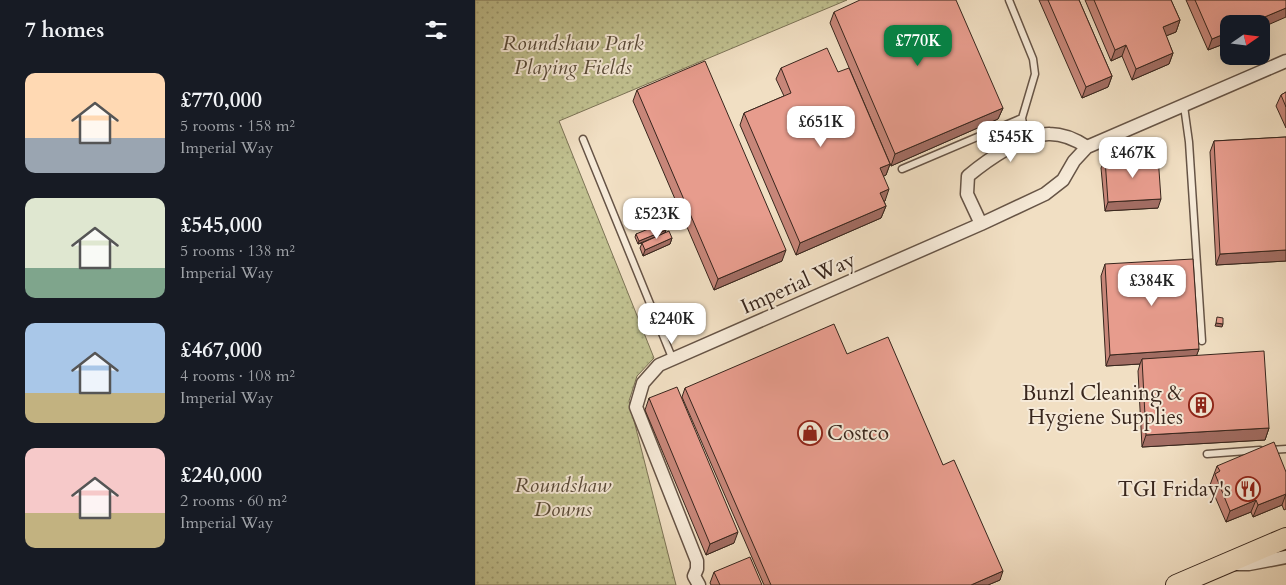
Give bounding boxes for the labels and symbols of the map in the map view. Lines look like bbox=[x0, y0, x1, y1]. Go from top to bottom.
north arrow bbox=[1220, 15, 1270, 65]
pin: £770K bbox=[883, 24, 953, 67]
park label: Roundshaw Park Playing Fields bbox=[502, 29, 644, 82]
pin: £651K bbox=[786, 106, 856, 148]
pin: £545K bbox=[976, 120, 1046, 163]
pin: £467K bbox=[1098, 136, 1168, 179]
pin: £523K bbox=[622, 198, 692, 240]
street label: Imperial Way bbox=[736, 245, 860, 322]
pin: £384K bbox=[1117, 264, 1187, 307]
pin: £240K bbox=[637, 302, 707, 345]
place label: Bunzl Cleaning & Hygiene Supplies bbox=[1022, 379, 1183, 432]
building icon: Bunzl Cleaning & Hygiene Supplies bbox=[1188, 392, 1214, 418]
place label: Costco bbox=[827, 419, 889, 448]
shop icon: Costco bbox=[797, 420, 823, 446]
park label: Roundshaw Downs bbox=[515, 471, 612, 524]
place label: TGI Friday's bbox=[1117, 475, 1231, 504]
restaurant icon: TGI Friday's bbox=[1235, 476, 1261, 502]

